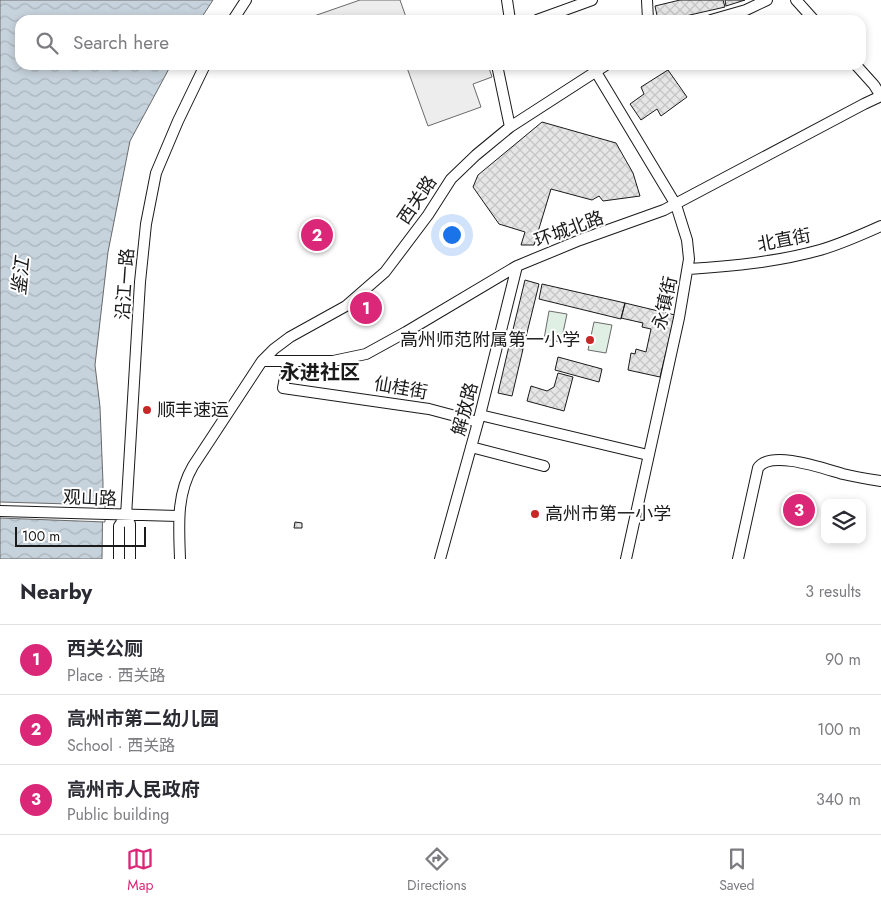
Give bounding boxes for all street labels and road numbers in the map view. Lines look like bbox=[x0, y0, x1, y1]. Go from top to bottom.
street label: 西关路 bbox=[391, 170, 443, 230]
street label: 环城北路 bbox=[531, 204, 607, 254]
street label: 北直街 bbox=[755, 222, 813, 258]
street label: 沿江一路 bbox=[110, 247, 140, 321]
street label: 永镇街 bbox=[646, 274, 684, 332]
street label: 仙桂街 bbox=[372, 371, 430, 405]
street label: 解放路 bbox=[445, 380, 485, 438]
street label: 观山路 bbox=[63, 484, 117, 512]

